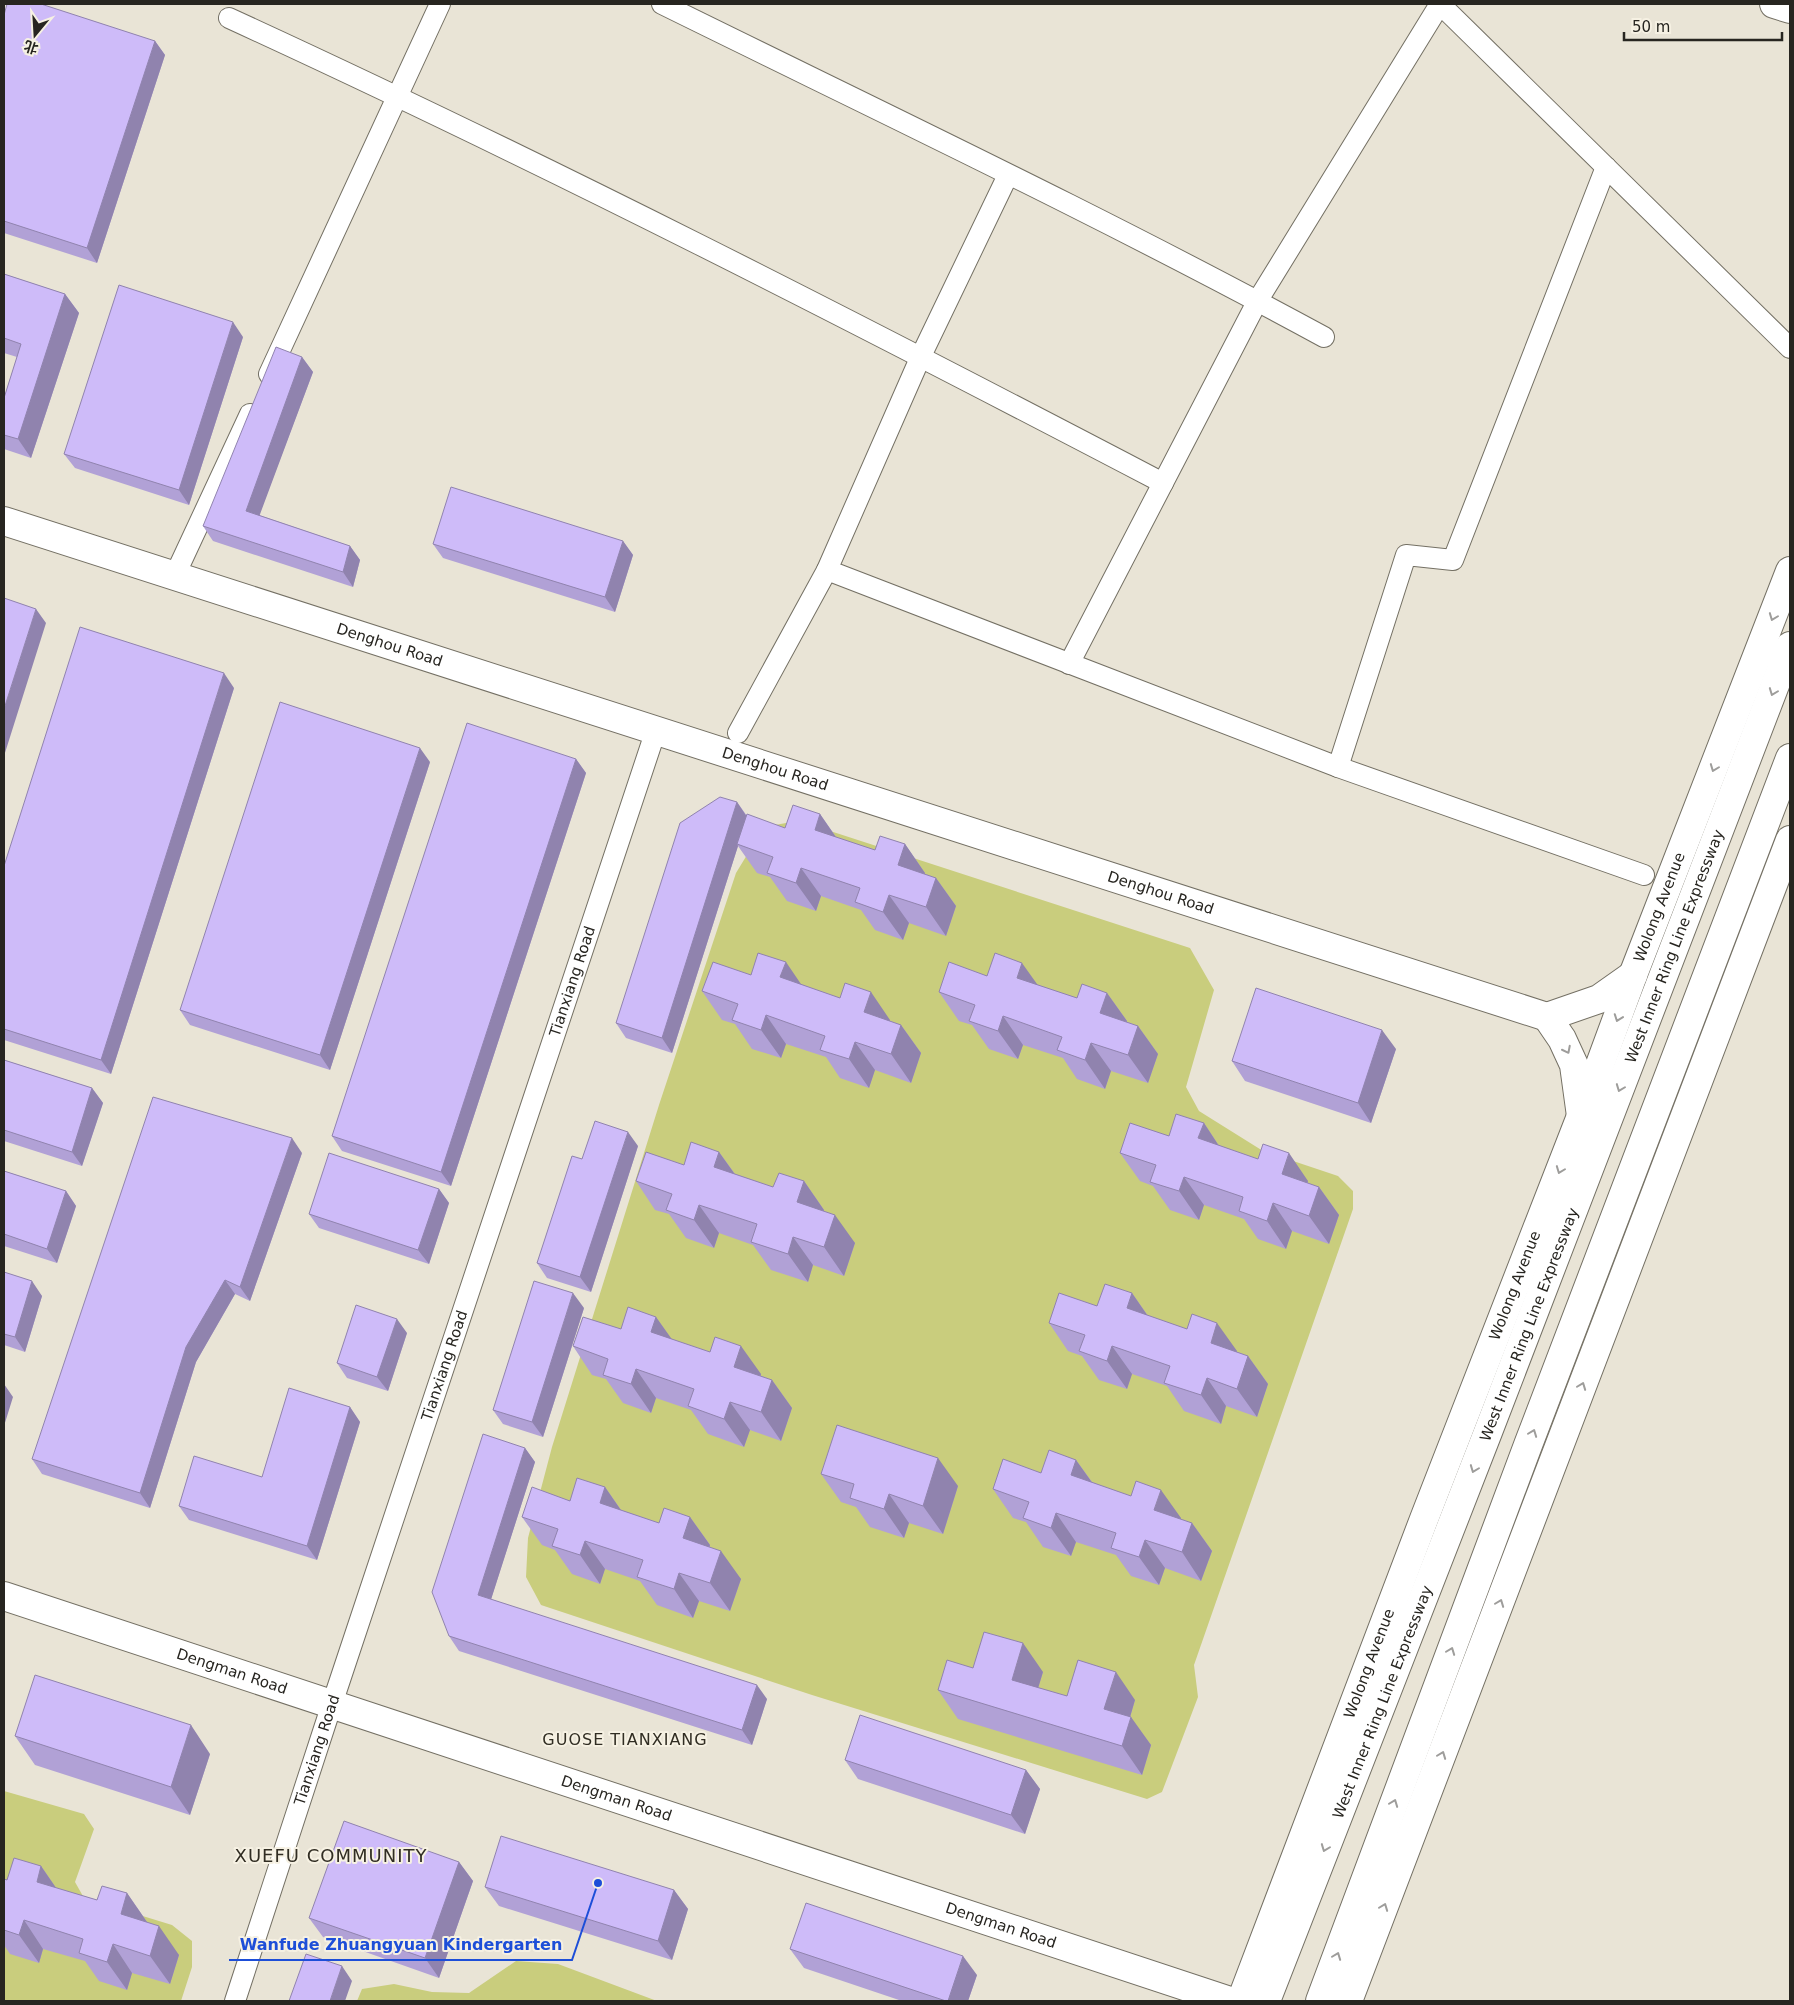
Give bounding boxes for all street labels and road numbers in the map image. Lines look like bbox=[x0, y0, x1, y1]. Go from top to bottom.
street label: Denghou Road bbox=[334, 619, 445, 670]
street label: Denghou Road bbox=[720, 743, 830, 794]
street label: West Inner Ring Line Expressway bbox=[1622, 827, 1728, 1066]
street label: Wolong Avenue bbox=[1630, 850, 1689, 965]
street label: Denghou Road bbox=[1105, 867, 1216, 918]
street label: Tianxiang Road bbox=[545, 924, 599, 1040]
street label: West Inner Ring Line Expressway bbox=[1476, 1205, 1582, 1444]
street label: Wolong Avenue bbox=[1485, 1228, 1544, 1343]
street label: Tianxiang Road bbox=[417, 1308, 471, 1424]
street label: West Inner Ring Line Expressway bbox=[1329, 1583, 1436, 1821]
street label: Wolong Avenue bbox=[1340, 1606, 1398, 1721]
street label: Dengman Road bbox=[174, 1645, 290, 1698]
street label: Tianxiang Road bbox=[290, 1692, 343, 1809]
street label: Dengman Road bbox=[559, 1772, 674, 1825]
street label: Dengman Road bbox=[943, 1899, 1059, 1952]

